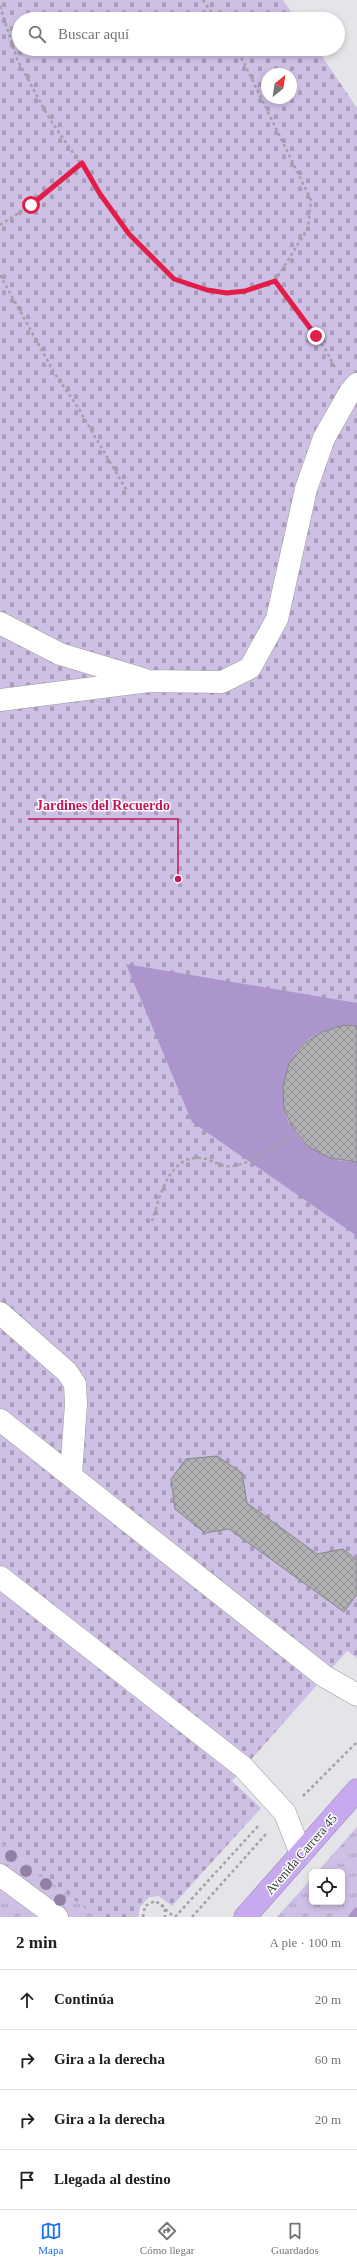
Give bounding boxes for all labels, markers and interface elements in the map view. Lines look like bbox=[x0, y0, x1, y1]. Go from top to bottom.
search box bbox=[12, 12, 345, 56]
icon: search bbox=[26, 23, 48, 45]
text: Buscar aquí bbox=[58, 26, 129, 42]
north arrow bbox=[261, 68, 297, 104]
route start bbox=[22, 196, 40, 214]
route end bbox=[307, 327, 325, 345]
callout: Jardines del Recuerdo bbox=[28, 793, 178, 819]
text: Jardines del Recuerdo bbox=[36, 798, 170, 813]
street label: Avenida Carrera 45 bbox=[262, 1811, 340, 1897]
map controls bbox=[309, 1869, 345, 1905]
button: locate bbox=[309, 1869, 345, 1905]
text: 2 min bbox=[16, 1933, 57, 1952]
text: A pie · 100 m bbox=[270, 1935, 341, 1950]
icon: ahead bbox=[16, 1989, 38, 2011]
text: Continúa bbox=[54, 1991, 114, 2007]
text: 20 m bbox=[315, 1992, 341, 2007]
icon: right bbox=[16, 2049, 38, 2071]
text: Gira a la derecha bbox=[54, 2051, 165, 2067]
text: 60 m bbox=[315, 2052, 341, 2067]
icon: right bbox=[16, 2109, 38, 2131]
text: Gira a la derecha bbox=[54, 2111, 165, 2127]
text: 20 m bbox=[315, 2112, 341, 2127]
icon: arrive bbox=[16, 2169, 38, 2191]
text: Llegada al destino bbox=[54, 2171, 171, 2187]
tab: Mapa bbox=[38, 2220, 63, 2256]
tab: Cómo llegar bbox=[140, 2220, 195, 2256]
tab: Guardados bbox=[271, 2220, 319, 2256]

